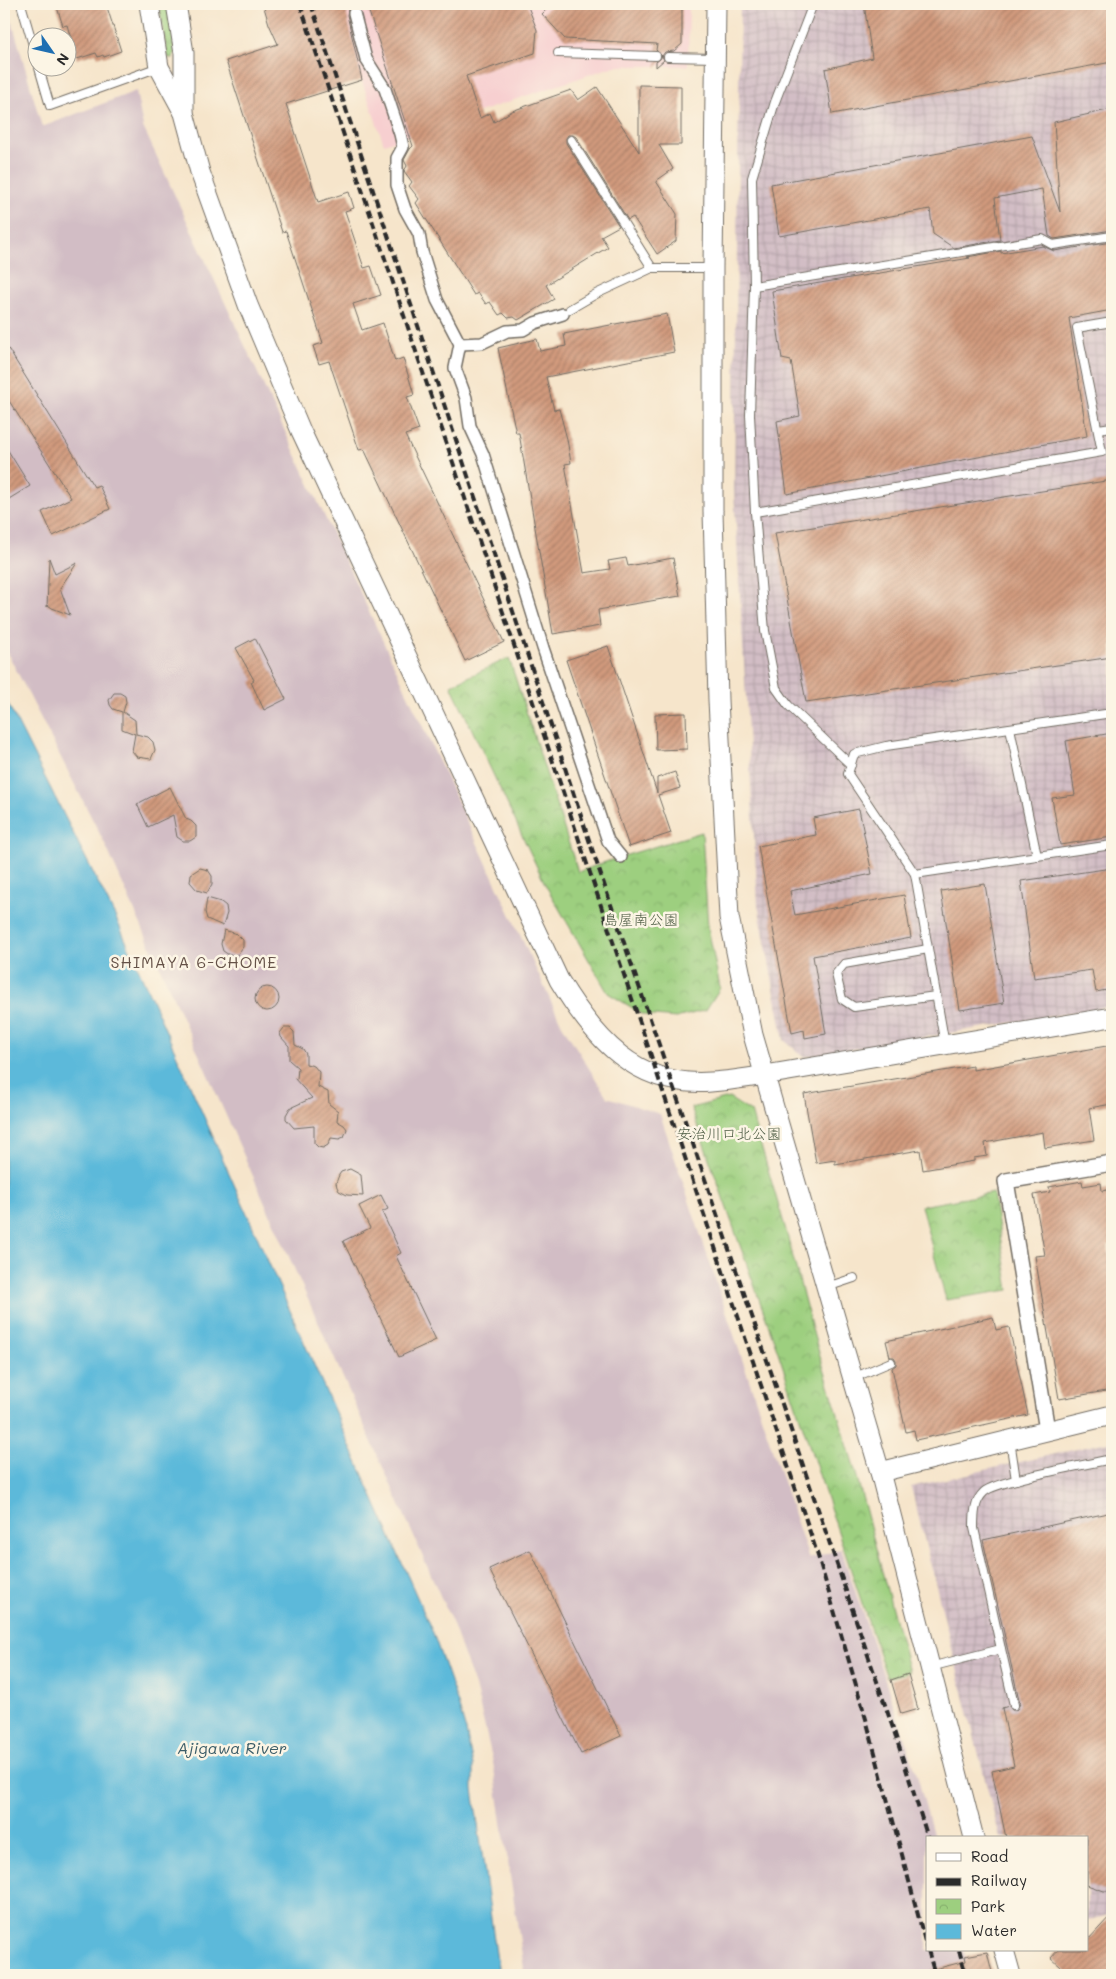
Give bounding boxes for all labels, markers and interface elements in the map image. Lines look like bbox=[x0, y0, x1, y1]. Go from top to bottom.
north arrow bbox=[28, 28, 78, 78]
text: N bbox=[52, 50, 74, 69]
park label: 島屋南公園 bbox=[603, 909, 679, 929]
district label: SHIMAYA 6-CHOME bbox=[111, 951, 277, 972]
park label: 安治川口北公園 bbox=[676, 1123, 782, 1143]
water label: Ajigawa River bbox=[177, 1737, 287, 1758]
legend bbox=[926, 1836, 1088, 1952]
text: Road bbox=[971, 1846, 1008, 1866]
text: Railway bbox=[971, 1870, 1027, 1890]
text: Park bbox=[971, 1896, 1005, 1916]
text: Water bbox=[971, 1920, 1017, 1940]

